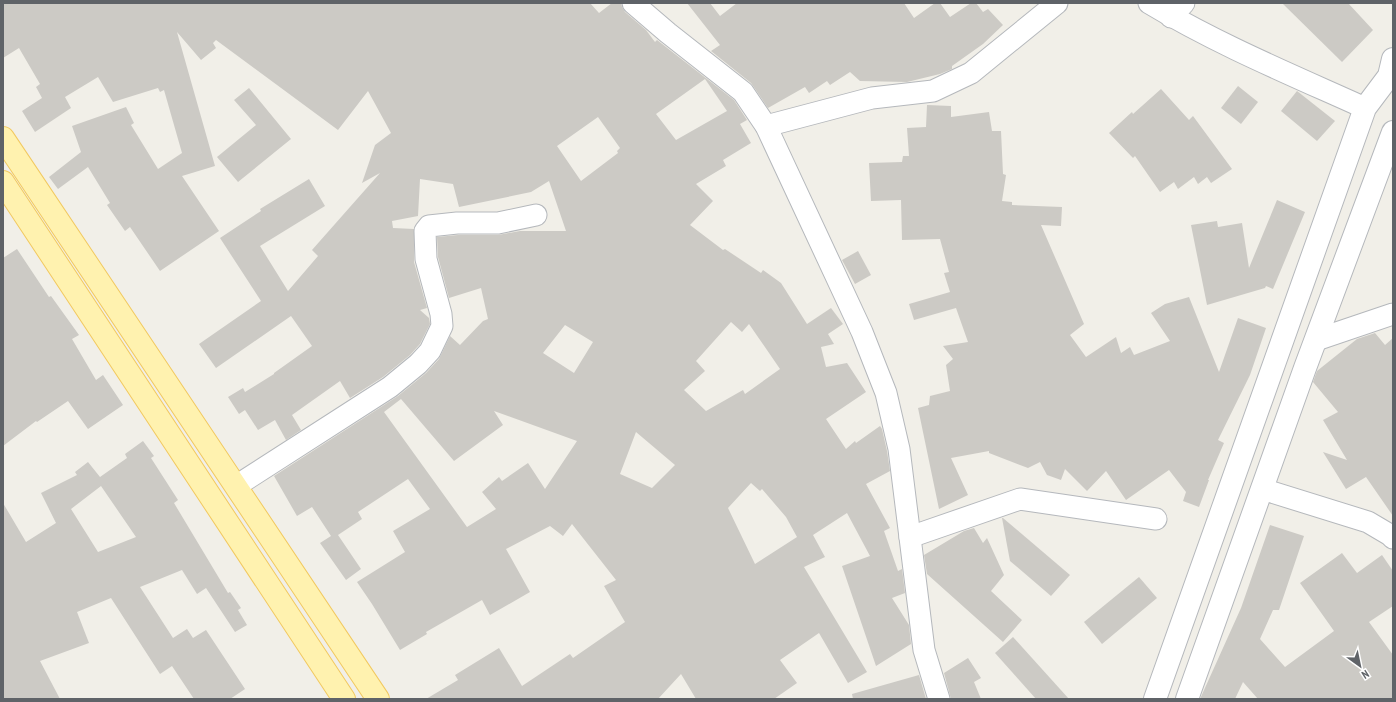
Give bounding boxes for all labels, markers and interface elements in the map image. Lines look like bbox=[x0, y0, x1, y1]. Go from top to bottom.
north arrow bbox=[1340, 646, 1380, 686]
text: N bbox=[1359, 667, 1372, 682]

